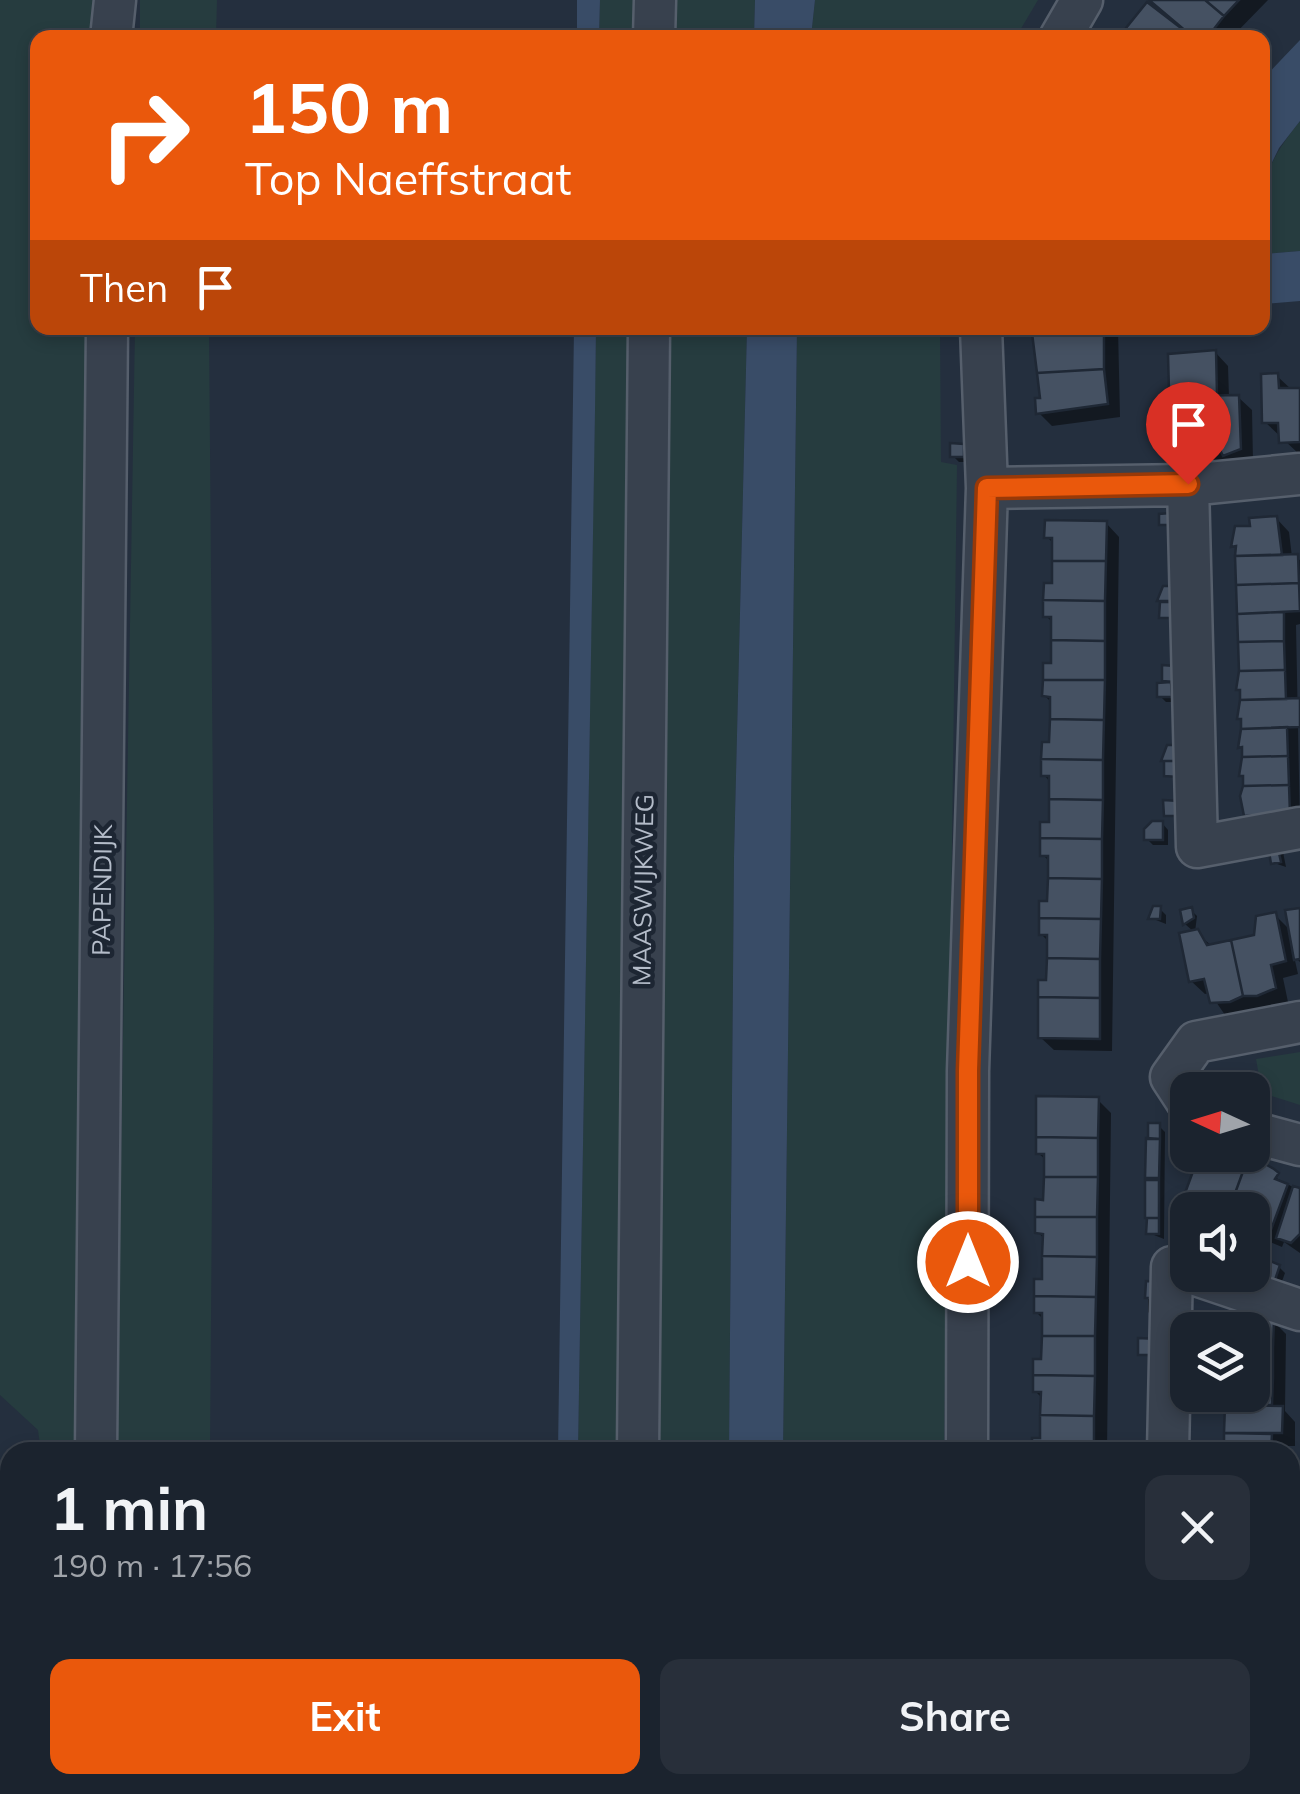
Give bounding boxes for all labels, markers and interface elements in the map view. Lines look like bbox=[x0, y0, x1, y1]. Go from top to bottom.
text: 150 m bbox=[245, 63, 453, 151]
icon: right bbox=[80, 70, 210, 200]
text: Top Naeffstraat bbox=[245, 150, 571, 206]
icon: arrive bbox=[188, 260, 243, 315]
text: Then bbox=[80, 264, 168, 312]
pin bbox=[1146, 382, 1231, 485]
icon: arrive bbox=[1161, 397, 1216, 452]
street label: MAASWIJKWEG bbox=[625, 794, 660, 986]
street label: PAPENDIJK bbox=[85, 823, 118, 956]
north arrow bbox=[1170, 1072, 1270, 1172]
map controls bbox=[1170, 1072, 1270, 1412]
button: sound bbox=[1170, 1192, 1270, 1292]
position arrow bbox=[916, 1210, 1020, 1314]
button: layers bbox=[1170, 1312, 1270, 1412]
text: 1 min bbox=[50, 1470, 208, 1545]
button: close bbox=[1145, 1475, 1250, 1580]
text: 190 m · 17:56 bbox=[50, 1545, 252, 1585]
button: Exit bbox=[50, 1659, 640, 1774]
button: Share bbox=[660, 1659, 1250, 1774]

